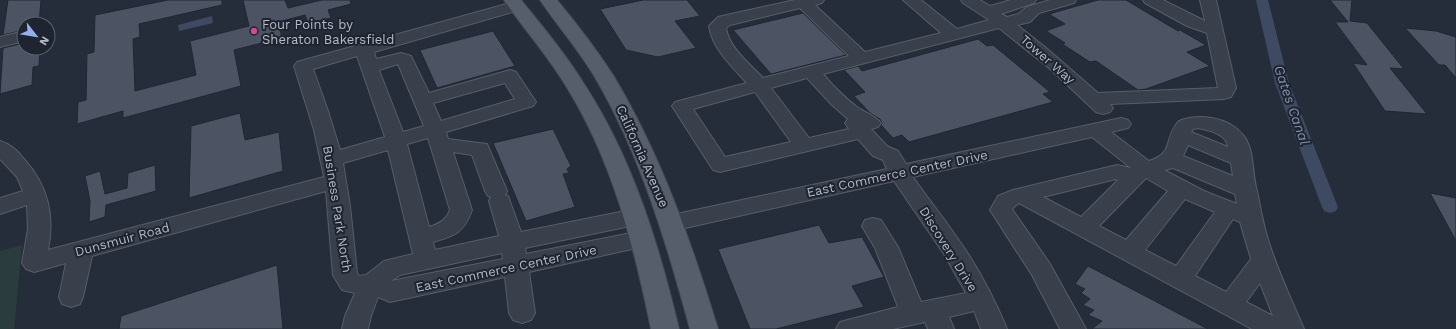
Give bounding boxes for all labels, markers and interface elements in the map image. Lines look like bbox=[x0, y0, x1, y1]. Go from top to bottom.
north arrow bbox=[16, 16, 56, 56]
place label: Four Points by Sheraton Bakersfield bbox=[262, 17, 394, 47]
marker: Four Points by Sheraton Bakersfield bbox=[249, 26, 259, 36]
street label: Tower Way bbox=[1017, 32, 1078, 87]
text: N bbox=[36, 34, 52, 48]
water label: Gates Canal bbox=[1271, 63, 1313, 147]
street label: California Avenue bbox=[613, 103, 672, 210]
street label: Business Park North bbox=[320, 145, 355, 274]
street label: East Commerce Center Drive bbox=[805, 147, 989, 200]
street label: Discovery Drive bbox=[916, 204, 981, 295]
street label: Dunsmuir Road bbox=[73, 220, 171, 259]
street label: East Commerce Center Drive bbox=[414, 242, 598, 295]

